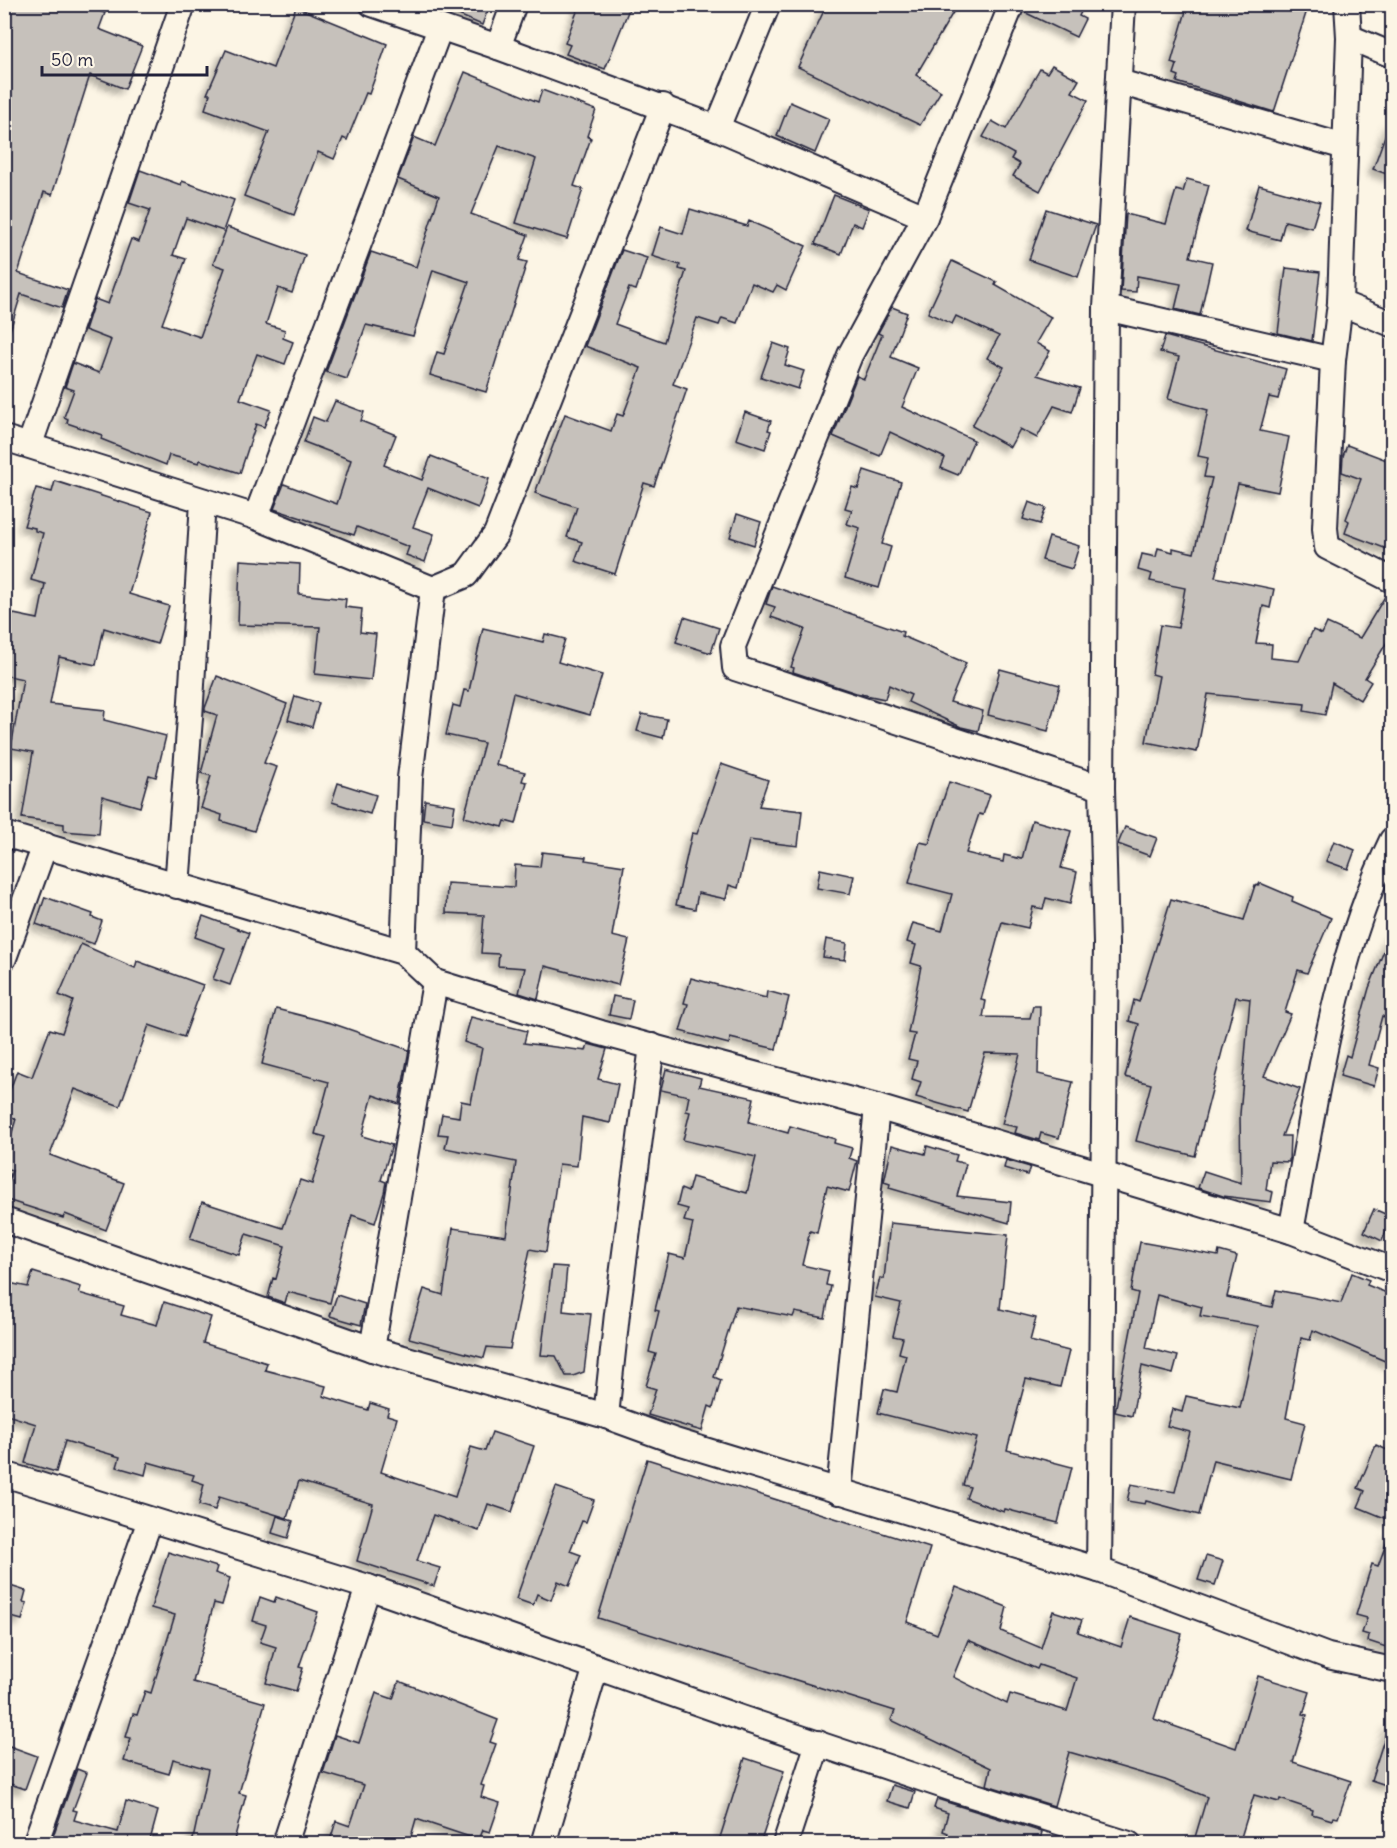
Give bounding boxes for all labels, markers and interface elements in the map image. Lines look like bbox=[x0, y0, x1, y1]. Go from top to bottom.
scale bar bbox=[42, 39, 207, 77]
text: 50 m bbox=[51, 48, 93, 71]

